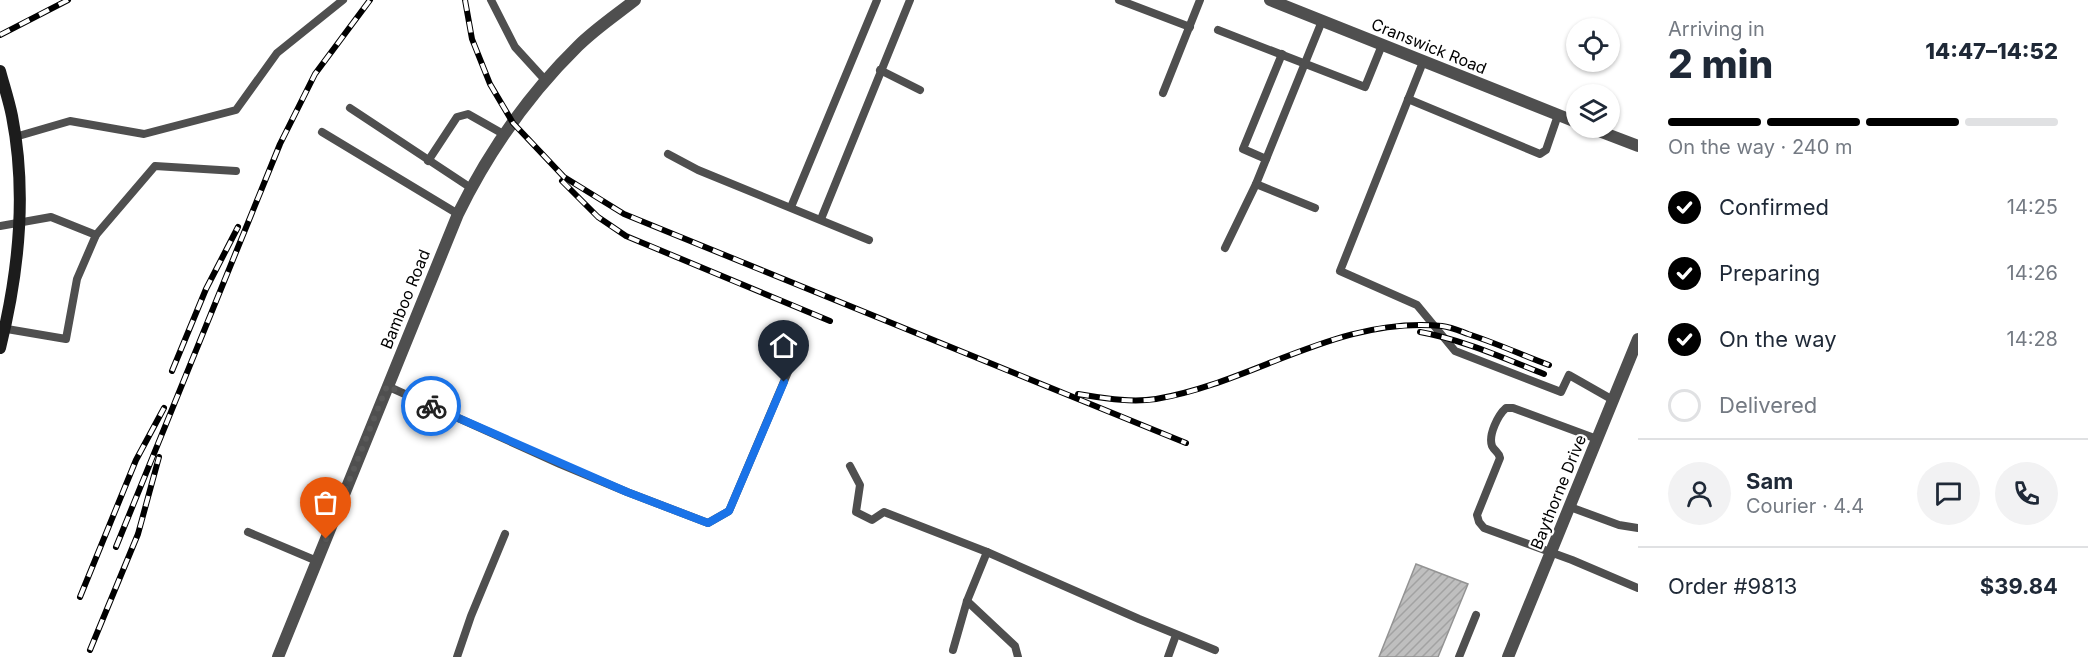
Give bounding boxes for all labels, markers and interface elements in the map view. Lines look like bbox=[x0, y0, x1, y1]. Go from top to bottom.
street label: Cranswick Road bbox=[1368, 14, 1490, 78]
text: Arriving in bbox=[1668, 17, 1765, 41]
map controls bbox=[1566, 18, 1620, 138]
button: locate bbox=[1566, 18, 1620, 72]
text: 14:47–14:52 bbox=[1925, 38, 2058, 64]
text: 2 min bbox=[1668, 40, 1773, 87]
button: layers bbox=[1566, 84, 1620, 138]
text: On the way · 240 m bbox=[1668, 135, 1853, 159]
icon: check bbox=[1668, 191, 1701, 224]
text: Confirmed bbox=[1719, 194, 1829, 220]
text: 14:25 bbox=[2007, 195, 2058, 219]
street label: Bamboo Road bbox=[376, 246, 434, 352]
icon: check bbox=[1668, 257, 1701, 290]
text: Preparing bbox=[1719, 260, 1820, 286]
text: 14:26 bbox=[2007, 261, 2058, 285]
pin bbox=[758, 320, 809, 382]
icon: check bbox=[1668, 323, 1701, 356]
text: On the way bbox=[1719, 326, 1837, 352]
text: 14:28 bbox=[2007, 327, 2058, 351]
icon: home bbox=[767, 329, 800, 362]
courier bbox=[401, 376, 461, 436]
icon: bike bbox=[415, 390, 448, 423]
text: Delivered bbox=[1719, 392, 1817, 418]
street label: Baythorne Drive bbox=[1526, 432, 1590, 552]
button: person bbox=[1668, 462, 1731, 525]
button: chat bbox=[1917, 462, 1980, 525]
button: phone bbox=[1995, 462, 2058, 525]
text: Sam bbox=[1746, 468, 1793, 494]
pin bbox=[300, 477, 351, 539]
icon: bag bbox=[309, 486, 342, 519]
text: Courier · 4.4 bbox=[1746, 494, 1864, 518]
text: Order #9813 bbox=[1668, 573, 1797, 599]
text: $39.84 bbox=[1980, 573, 2058, 599]

